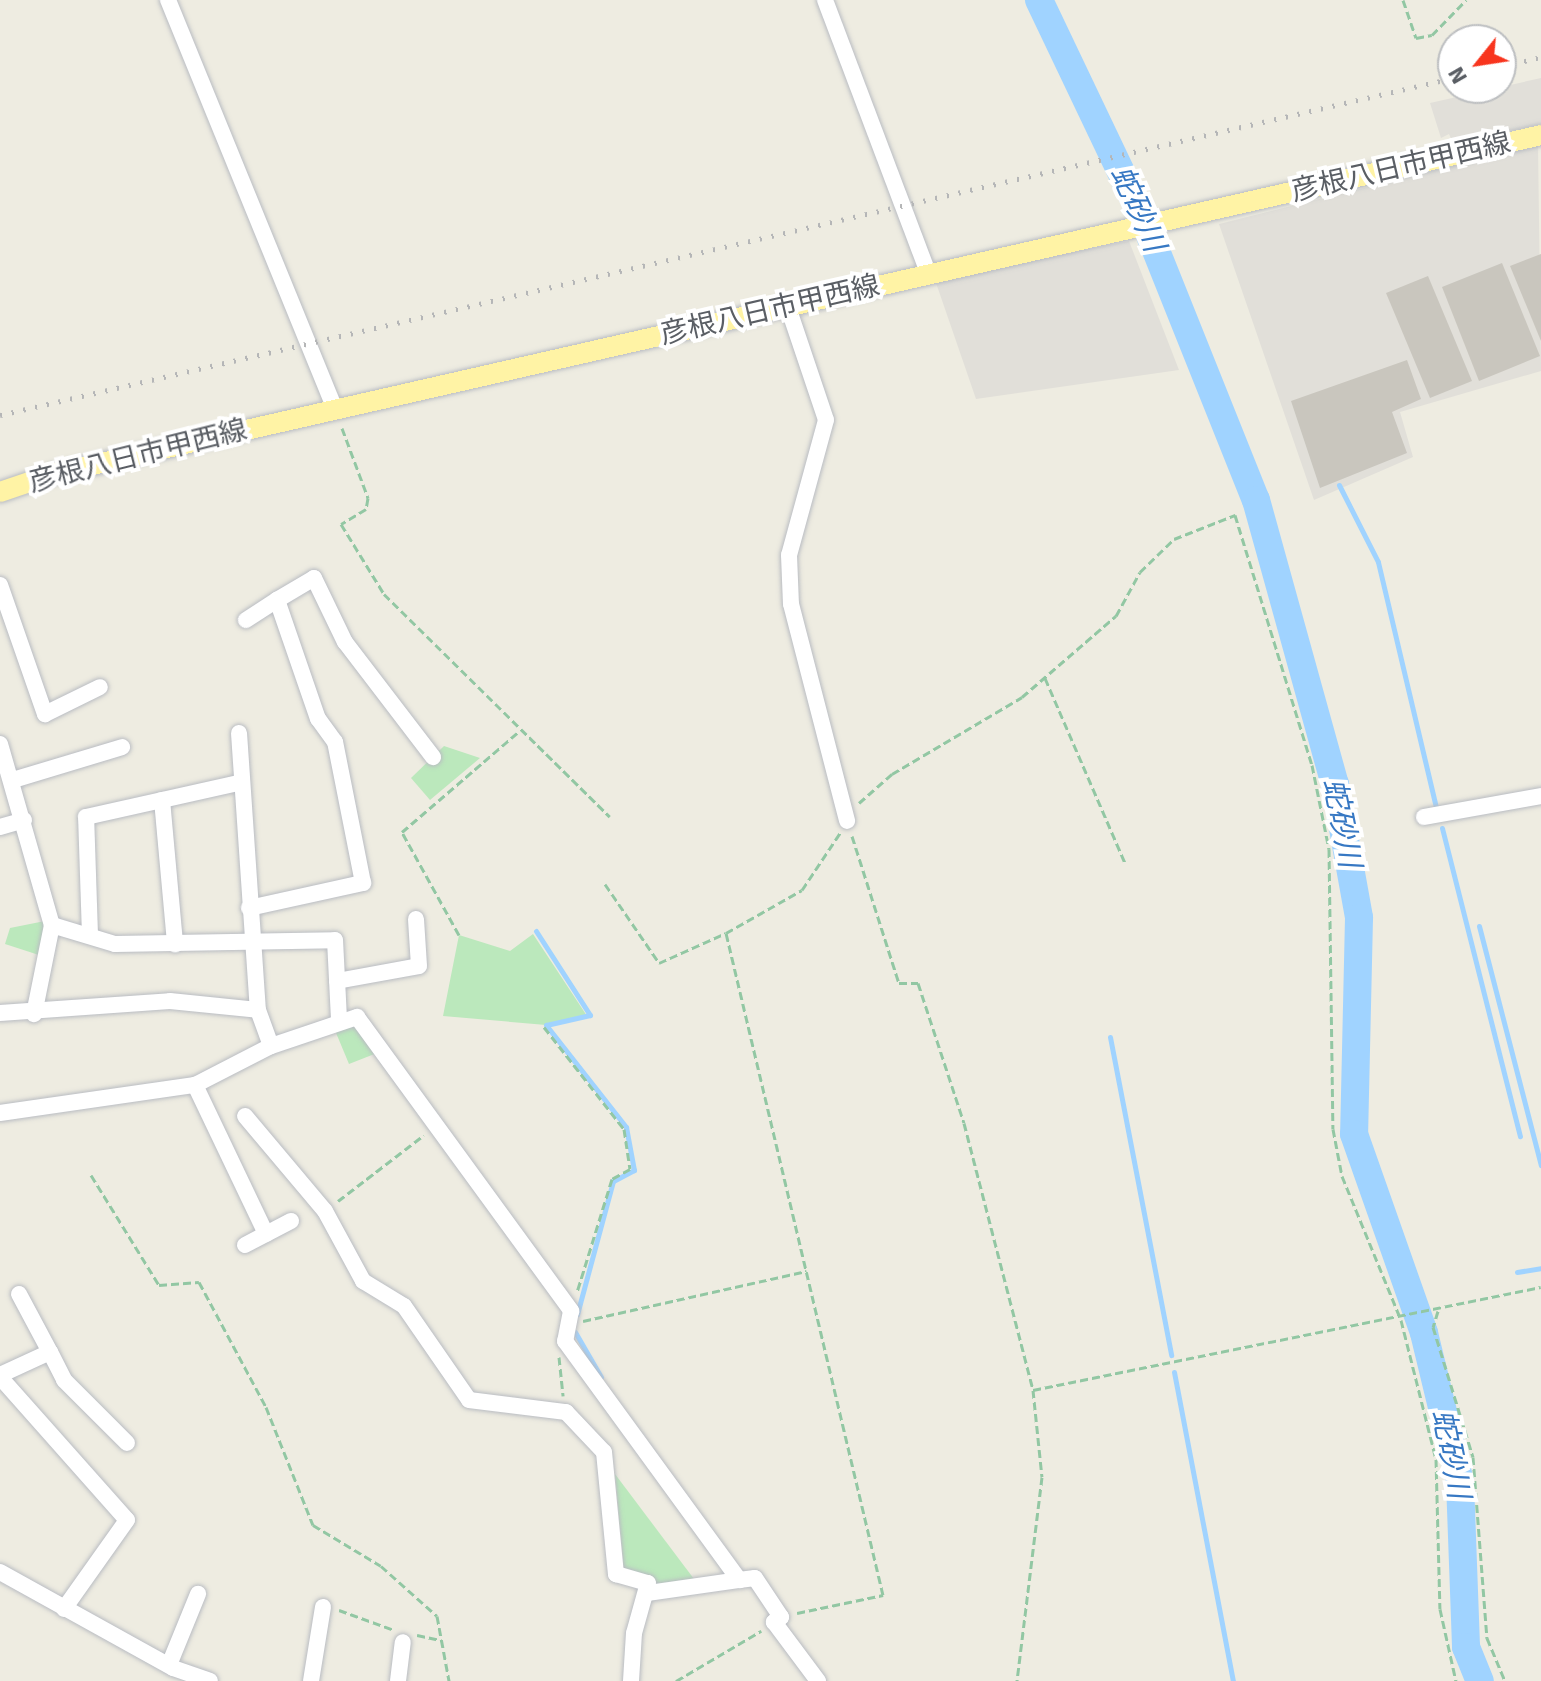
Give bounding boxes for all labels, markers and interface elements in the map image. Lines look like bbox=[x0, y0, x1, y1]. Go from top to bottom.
north arrow bbox=[1437, 24, 1517, 104]
text: N bbox=[1442, 62, 1473, 89]
street label: 彦根八日市甲西線 bbox=[1288, 125, 1514, 209]
water label: 蛇砂川 bbox=[1102, 161, 1172, 257]
street label: 彦根八日市甲西線 bbox=[657, 268, 883, 352]
street label: 彦根八日市甲西線 bbox=[25, 413, 251, 499]
water label: 蛇砂川 bbox=[1315, 775, 1367, 871]
water label: 蛇砂川 bbox=[1424, 1406, 1476, 1502]

